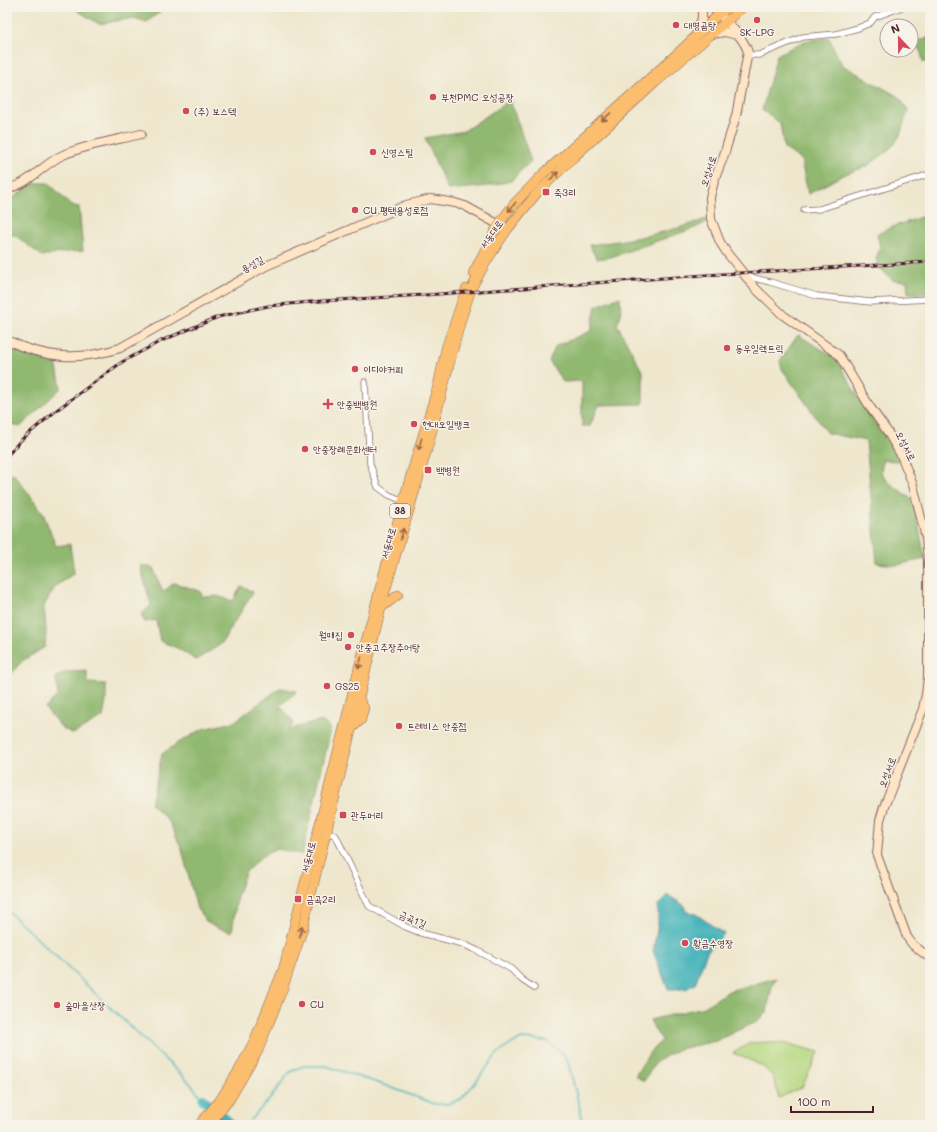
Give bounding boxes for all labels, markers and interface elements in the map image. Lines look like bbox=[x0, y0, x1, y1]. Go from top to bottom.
marker: SK-LPG bbox=[752, 15, 762, 25]
place label: 대명곰탕 bbox=[684, 18, 716, 32]
north arrow bbox=[879, 18, 919, 58]
marker: 대명곰탕 bbox=[671, 20, 681, 30]
text: N bbox=[888, 20, 902, 37]
place label: SK-LPG bbox=[740, 25, 775, 39]
place label: 부천PMC 오성공장 bbox=[441, 90, 514, 104]
marker: 부천PMC 오성공장 bbox=[428, 92, 438, 102]
place label: (주) 보스텍 bbox=[194, 104, 236, 118]
marker: (주) 보스텍 bbox=[181, 106, 191, 116]
one-way arrow bbox=[601, 112, 611, 121]
place label: 신영스틸 bbox=[381, 145, 413, 159]
marker: 신영스틸 bbox=[368, 147, 378, 157]
street label: 오성서로 bbox=[696, 154, 720, 188]
one-way arrow bbox=[549, 171, 559, 181]
place label: 죽3리 bbox=[554, 185, 576, 199]
marker: 죽3리 bbox=[541, 187, 551, 197]
one-way arrow bbox=[508, 201, 517, 212]
place label: CU 평택용성로점 bbox=[363, 203, 428, 217]
marker: CU 평택용성로점 bbox=[350, 205, 360, 215]
street label: 서동대로 bbox=[476, 217, 506, 251]
street label: 용성길 bbox=[238, 252, 266, 276]
place label: 동우일렉트릭 bbox=[735, 341, 783, 355]
marker: 동우일렉트릭 bbox=[722, 343, 732, 353]
place label: 이디야커피 bbox=[363, 362, 403, 376]
marker: 이디야커피 bbox=[350, 364, 360, 374]
place label: 안중백병원 bbox=[337, 397, 377, 411]
marker: 안중백병원 bbox=[322, 398, 334, 410]
place label: 현대오일뱅크 bbox=[422, 417, 470, 431]
marker: 현대오일뱅크 bbox=[409, 419, 419, 429]
street label: 오성서로 bbox=[893, 428, 919, 464]
one-way arrow bbox=[416, 437, 423, 450]
place label: 안중장례문화센터 bbox=[313, 442, 377, 456]
marker: 안중장례문화센터 bbox=[300, 444, 310, 454]
place label: 백병원 bbox=[436, 463, 460, 477]
marker: 백병원 bbox=[423, 465, 433, 475]
road number: 38 bbox=[390, 504, 410, 518]
street label: 서동대로 bbox=[377, 526, 399, 560]
one-way arrow bbox=[399, 528, 407, 541]
place label: 월매집 bbox=[319, 628, 343, 642]
marker: 월매집 bbox=[346, 630, 356, 640]
place label: 안중고추장추어탕 bbox=[356, 640, 420, 654]
marker: 안중고추장추어탕 bbox=[343, 642, 353, 652]
one-way arrow bbox=[356, 657, 363, 670]
place label: GS25 bbox=[335, 679, 360, 693]
marker: GS25 bbox=[322, 681, 332, 691]
place label: 트레비스 안중점 bbox=[407, 719, 467, 733]
marker: 트레비스 안중점 bbox=[394, 721, 404, 731]
street label: 오성서로 bbox=[875, 754, 899, 790]
place label: 관두머리 bbox=[351, 808, 383, 822]
marker: 관두머리 bbox=[338, 810, 348, 820]
street label: 서동대로 bbox=[297, 840, 319, 874]
place label: 금곡2리 bbox=[306, 892, 336, 906]
marker: 금곡2리 bbox=[293, 894, 303, 904]
street label: 금곡1길 bbox=[397, 907, 429, 931]
one-way arrow bbox=[298, 926, 306, 939]
place label: 황금수영장 bbox=[693, 936, 733, 950]
marker: 황금수영장 bbox=[680, 938, 690, 948]
place label: CU bbox=[310, 997, 324, 1011]
place label: 숲마을산장 bbox=[65, 998, 105, 1012]
marker: CU bbox=[297, 999, 307, 1009]
marker: 숲마을산장 bbox=[52, 1000, 62, 1010]
scale bar bbox=[791, 1088, 873, 1114]
text: 100 m bbox=[797, 1093, 831, 1109]

